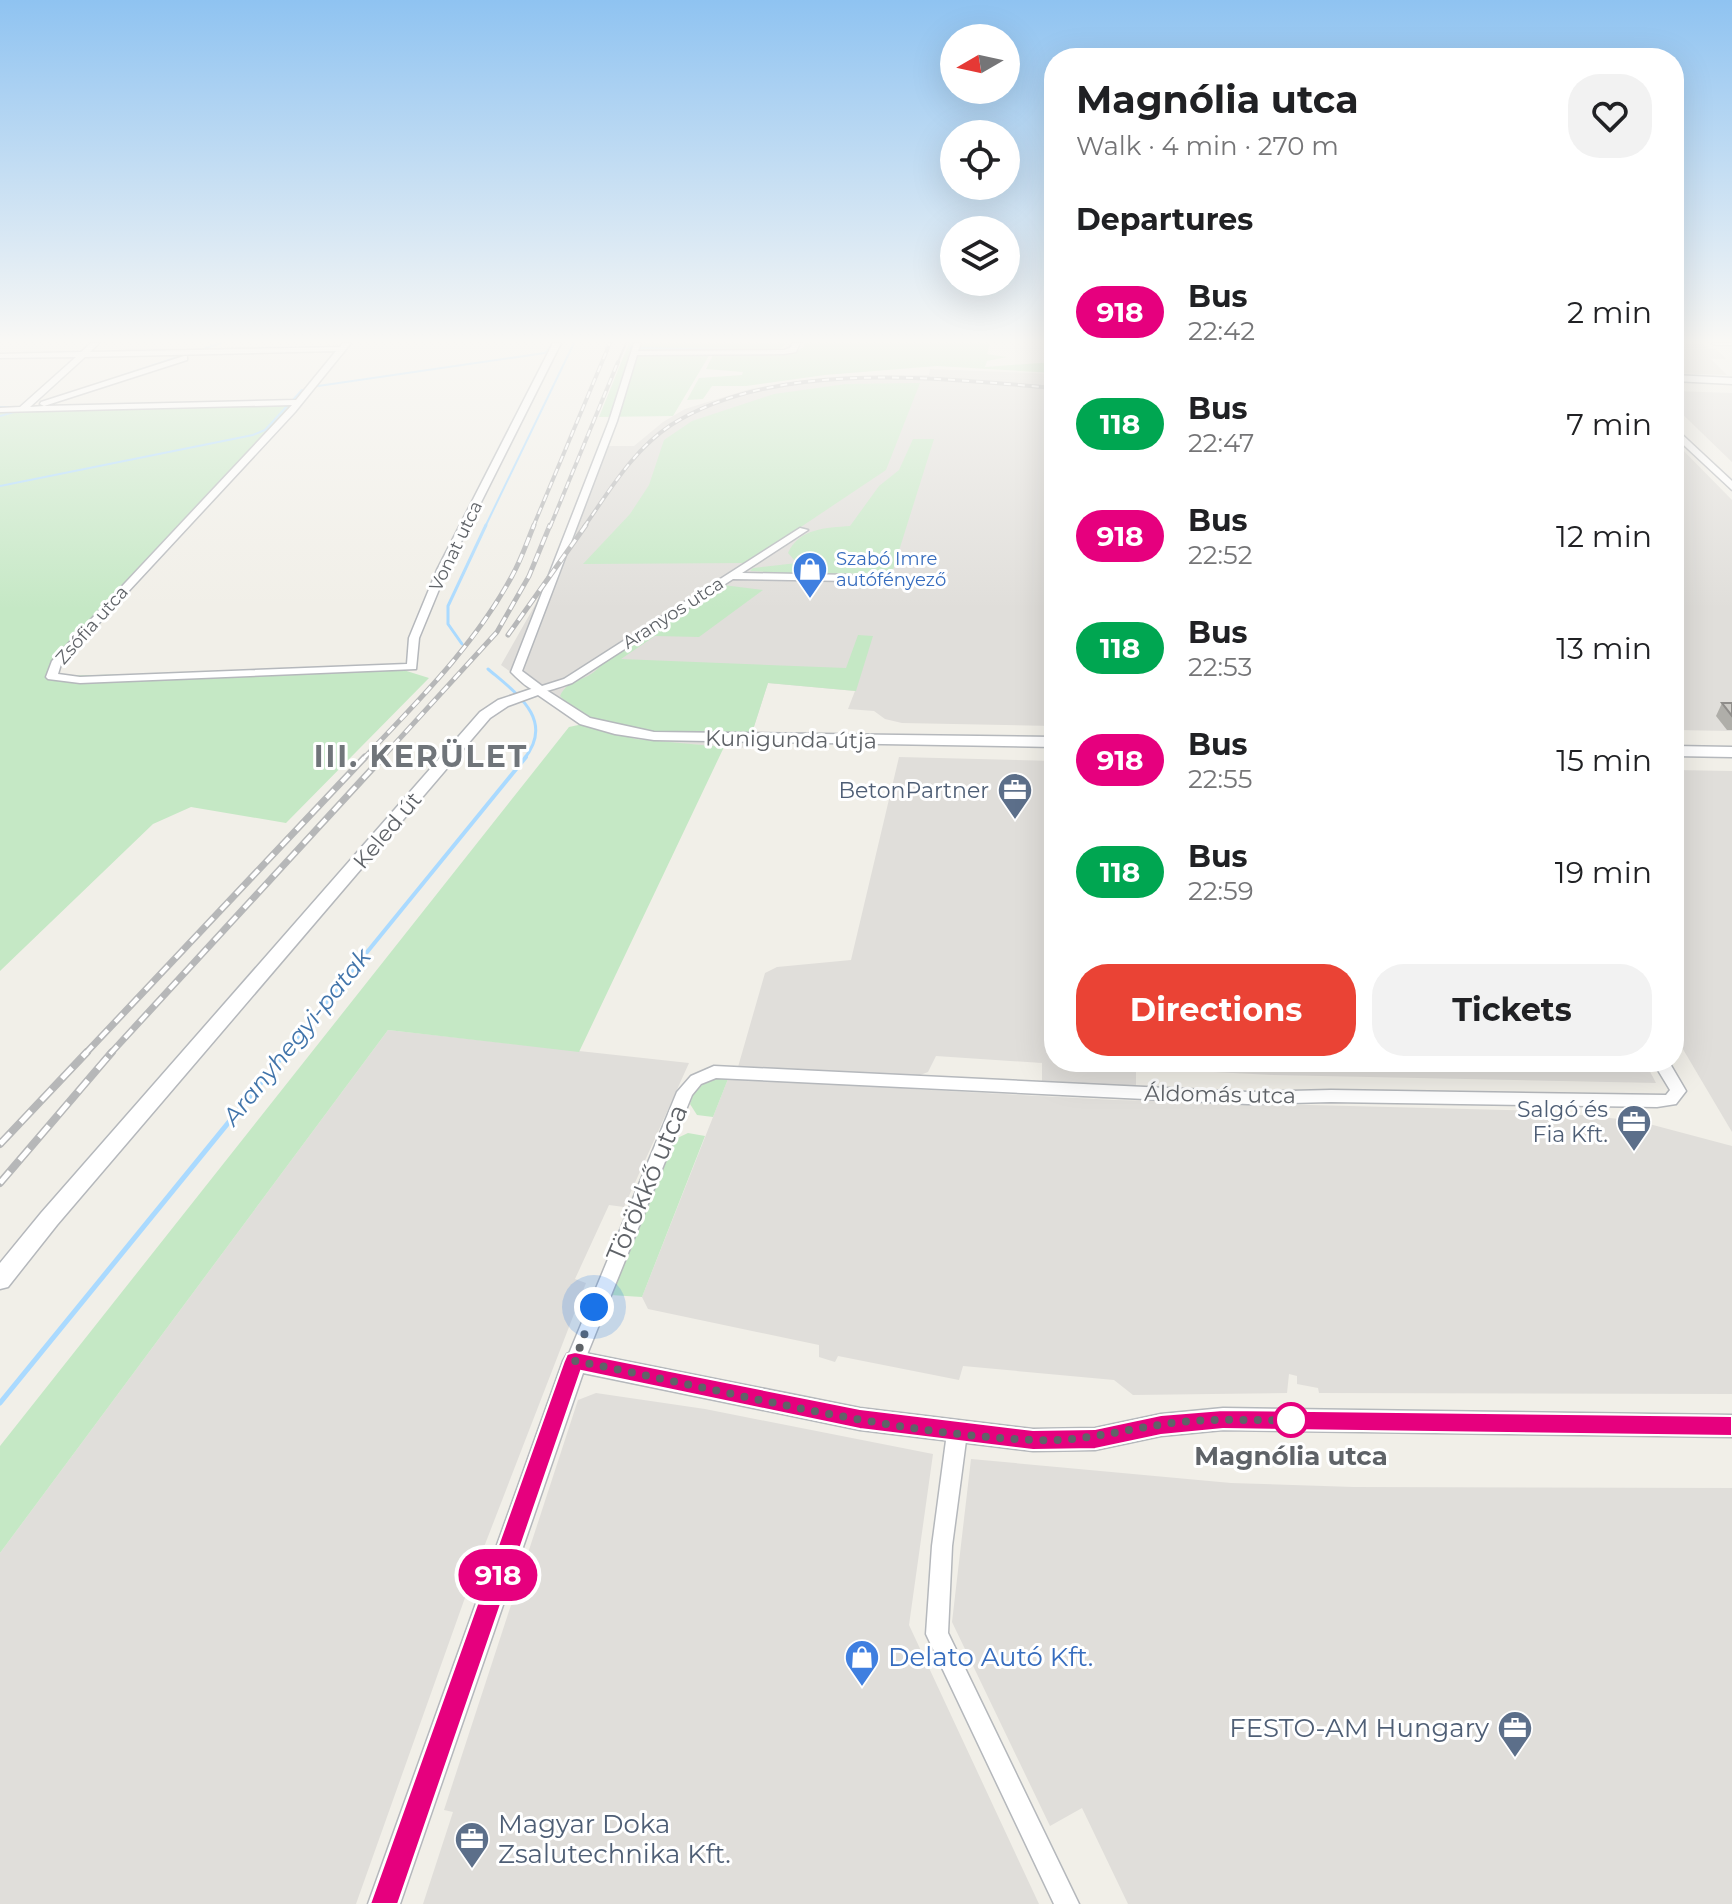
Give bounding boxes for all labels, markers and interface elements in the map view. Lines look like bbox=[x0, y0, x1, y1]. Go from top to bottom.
north arrow bbox=[940, 24, 1020, 104]
map controls bbox=[940, 24, 1020, 296]
button: heart bbox=[1568, 74, 1652, 158]
text: Magnólia utca bbox=[1076, 76, 1359, 123]
button: locate bbox=[940, 120, 1020, 200]
text: Walk · 4 min · 270 m bbox=[1076, 130, 1339, 162]
text: Departures bbox=[1076, 201, 1253, 238]
button: layers bbox=[940, 216, 1020, 296]
text: Bus bbox=[1188, 278, 1248, 315]
text: 2 min bbox=[1567, 294, 1652, 331]
text: 918 bbox=[1096, 295, 1144, 329]
text: 22:42 bbox=[1188, 315, 1255, 347]
text: Bus bbox=[1188, 390, 1248, 427]
text: 7 min bbox=[1566, 406, 1652, 443]
text: 118 bbox=[1100, 407, 1140, 441]
text: 22:47 bbox=[1188, 427, 1254, 459]
street label: Vonat utca bbox=[425, 497, 487, 595]
text: Bus bbox=[1188, 502, 1248, 539]
text: 12 min bbox=[1556, 518, 1652, 555]
text: 918 bbox=[1096, 519, 1144, 553]
text: 22:52 bbox=[1188, 539, 1252, 571]
place label: Szabó Imre autófényező bbox=[836, 548, 946, 591]
shop icon: Szabó Imre autófényező bbox=[791, 550, 829, 600]
street label: Aranyos utca bbox=[618, 572, 728, 654]
street label: Zsófia utca bbox=[51, 581, 133, 669]
text: Bus bbox=[1188, 614, 1248, 651]
text: 13 min bbox=[1556, 630, 1652, 667]
text: 118 bbox=[1100, 631, 1140, 665]
text: 22:53 bbox=[1188, 651, 1252, 683]
street label: Kunigunda útja bbox=[705, 725, 877, 754]
text: Bus bbox=[1188, 726, 1248, 763]
district label: III. KERÜLET bbox=[314, 738, 528, 775]
text: 15 min bbox=[1556, 742, 1652, 779]
text: 918 bbox=[1096, 743, 1144, 777]
text: 22:55 bbox=[1188, 763, 1252, 795]
office icon: BetonPartner bbox=[996, 771, 1034, 821]
place label: BetonPartner bbox=[838, 777, 989, 804]
street label: Keled út bbox=[347, 786, 427, 874]
text: Bus bbox=[1188, 838, 1248, 875]
text: 19 min bbox=[1555, 854, 1652, 891]
text: 118 bbox=[1100, 855, 1140, 889]
text: 22:59 bbox=[1188, 875, 1254, 907]
water label: Aranyhegyi-patak bbox=[215, 941, 378, 1132]
button: Directions bbox=[1076, 964, 1356, 1056]
button: Tickets bbox=[1372, 964, 1652, 1056]
street label: Áldomás utca bbox=[1144, 1080, 1296, 1109]
place label: Salgó és Fia Kft. bbox=[1517, 1096, 1608, 1148]
street label: Törökkő utca bbox=[600, 1100, 694, 1266]
office icon: Salgó és Fia Kft. bbox=[1615, 1103, 1653, 1153]
your location bbox=[574, 1287, 614, 1327]
marker: Magnólia utca bbox=[1274, 1403, 1308, 1437]
place label: Magnólia utca bbox=[1194, 1440, 1388, 1472]
line badge: 918 bbox=[452, 1549, 544, 1601]
text: 918 bbox=[474, 1558, 522, 1592]
shop icon: Delato Autó Kft. bbox=[843, 1638, 881, 1688]
place label: Delato Autó Kft. bbox=[888, 1641, 1093, 1673]
office icon: FESTO-AM Hungary bbox=[1496, 1709, 1534, 1759]
place label: FESTO-AM Hungary bbox=[1229, 1712, 1490, 1744]
place label: Magyar Doka Zsalutechnika Kft. bbox=[498, 1808, 731, 1870]
office icon: Magyar Doka Zsalutechnika Kft. bbox=[453, 1820, 491, 1870]

